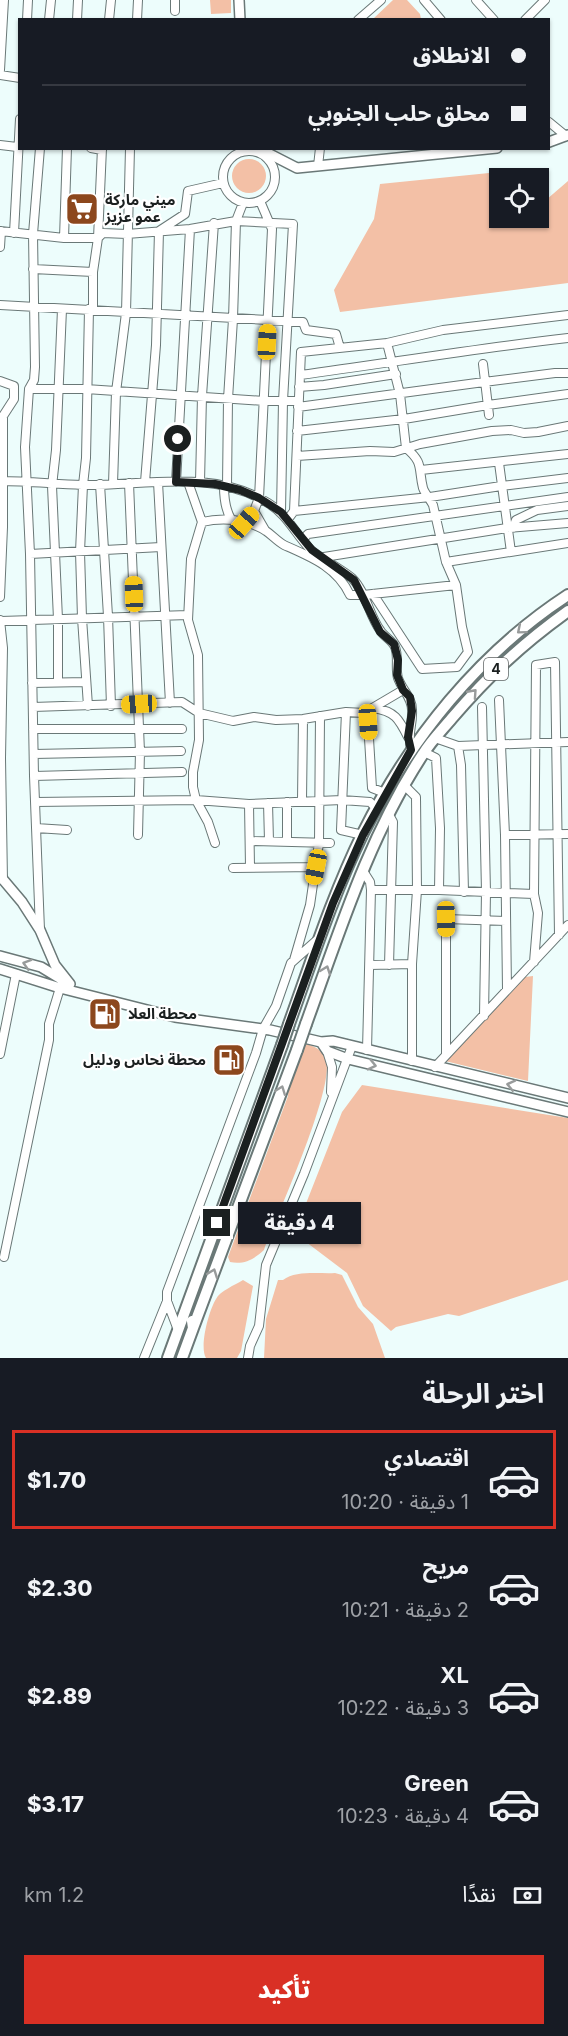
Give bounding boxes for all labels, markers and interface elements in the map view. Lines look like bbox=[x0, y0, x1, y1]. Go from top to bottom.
text: الانطلاق bbox=[413, 42, 490, 68]
text: محلق حلب الجنوبي bbox=[308, 100, 490, 126]
map controls bbox=[489, 168, 549, 228]
button: locate bbox=[489, 168, 549, 228]
place label: ميني ماركة عمو عزيز bbox=[104, 190, 175, 226]
supermarket icon: ميني ماركة عمو عزيز bbox=[64, 191, 100, 227]
car bbox=[257, 324, 277, 360]
route start bbox=[164, 425, 191, 452]
car bbox=[225, 504, 263, 542]
car bbox=[124, 576, 144, 612]
one-way arrow bbox=[517, 623, 528, 634]
road number: 4 bbox=[484, 658, 508, 680]
one-way arrow bbox=[466, 690, 477, 700]
car bbox=[121, 694, 157, 714]
car bbox=[358, 703, 378, 741]
car bbox=[304, 848, 328, 886]
car bbox=[437, 901, 455, 937]
one-way arrow bbox=[22, 959, 33, 971]
one-way arrow bbox=[319, 965, 331, 976]
fuel station icon: محطة العلا bbox=[87, 996, 123, 1032]
place label: محطة العلا bbox=[128, 1004, 197, 1023]
fuel station icon: محطة نحاس ودليل bbox=[211, 1042, 247, 1078]
place label: محطة نحاس ودليل bbox=[83, 1050, 206, 1069]
one-way arrow bbox=[367, 1057, 377, 1070]
one-way arrow bbox=[506, 1079, 516, 1092]
one-way arrow bbox=[274, 1085, 287, 1096]
callout: 4 دقيقة bbox=[238, 1202, 361, 1244]
route end bbox=[203, 1209, 230, 1236]
text: 4 دقيقة bbox=[264, 1211, 335, 1235]
one-way arrow bbox=[206, 1268, 218, 1279]
text: اختر الرحلة bbox=[422, 1377, 544, 1410]
text: اقتصادي bbox=[384, 1445, 469, 1471]
icon: car bbox=[487, 1453, 541, 1507]
text: $1.70 bbox=[27, 1467, 86, 1493]
text: 1 دقيقة · 10:20 bbox=[341, 1490, 469, 1514]
text: مريح bbox=[423, 1553, 469, 1579]
icon: car bbox=[487, 1561, 541, 1615]
text: $2.30 bbox=[27, 1575, 93, 1601]
text: 2 دقيقة · 10:21 bbox=[342, 1598, 469, 1622]
text: XL bbox=[440, 1662, 469, 1688]
icon: car bbox=[487, 1669, 541, 1723]
text: $2.89 bbox=[27, 1683, 92, 1709]
text: 3 دقيقة · 10:22 bbox=[338, 1696, 469, 1720]
text: Green bbox=[404, 1770, 469, 1796]
icon: car bbox=[487, 1777, 541, 1831]
text: $3.17 bbox=[27, 1791, 84, 1817]
text: 4 دقيقة · 10:23 bbox=[337, 1804, 469, 1828]
icon: cash bbox=[511, 1879, 544, 1912]
text: نقدًا bbox=[462, 1881, 496, 1907]
text: 1.2 km bbox=[24, 1883, 84, 1907]
button: تأكيد bbox=[24, 1955, 544, 2024]

